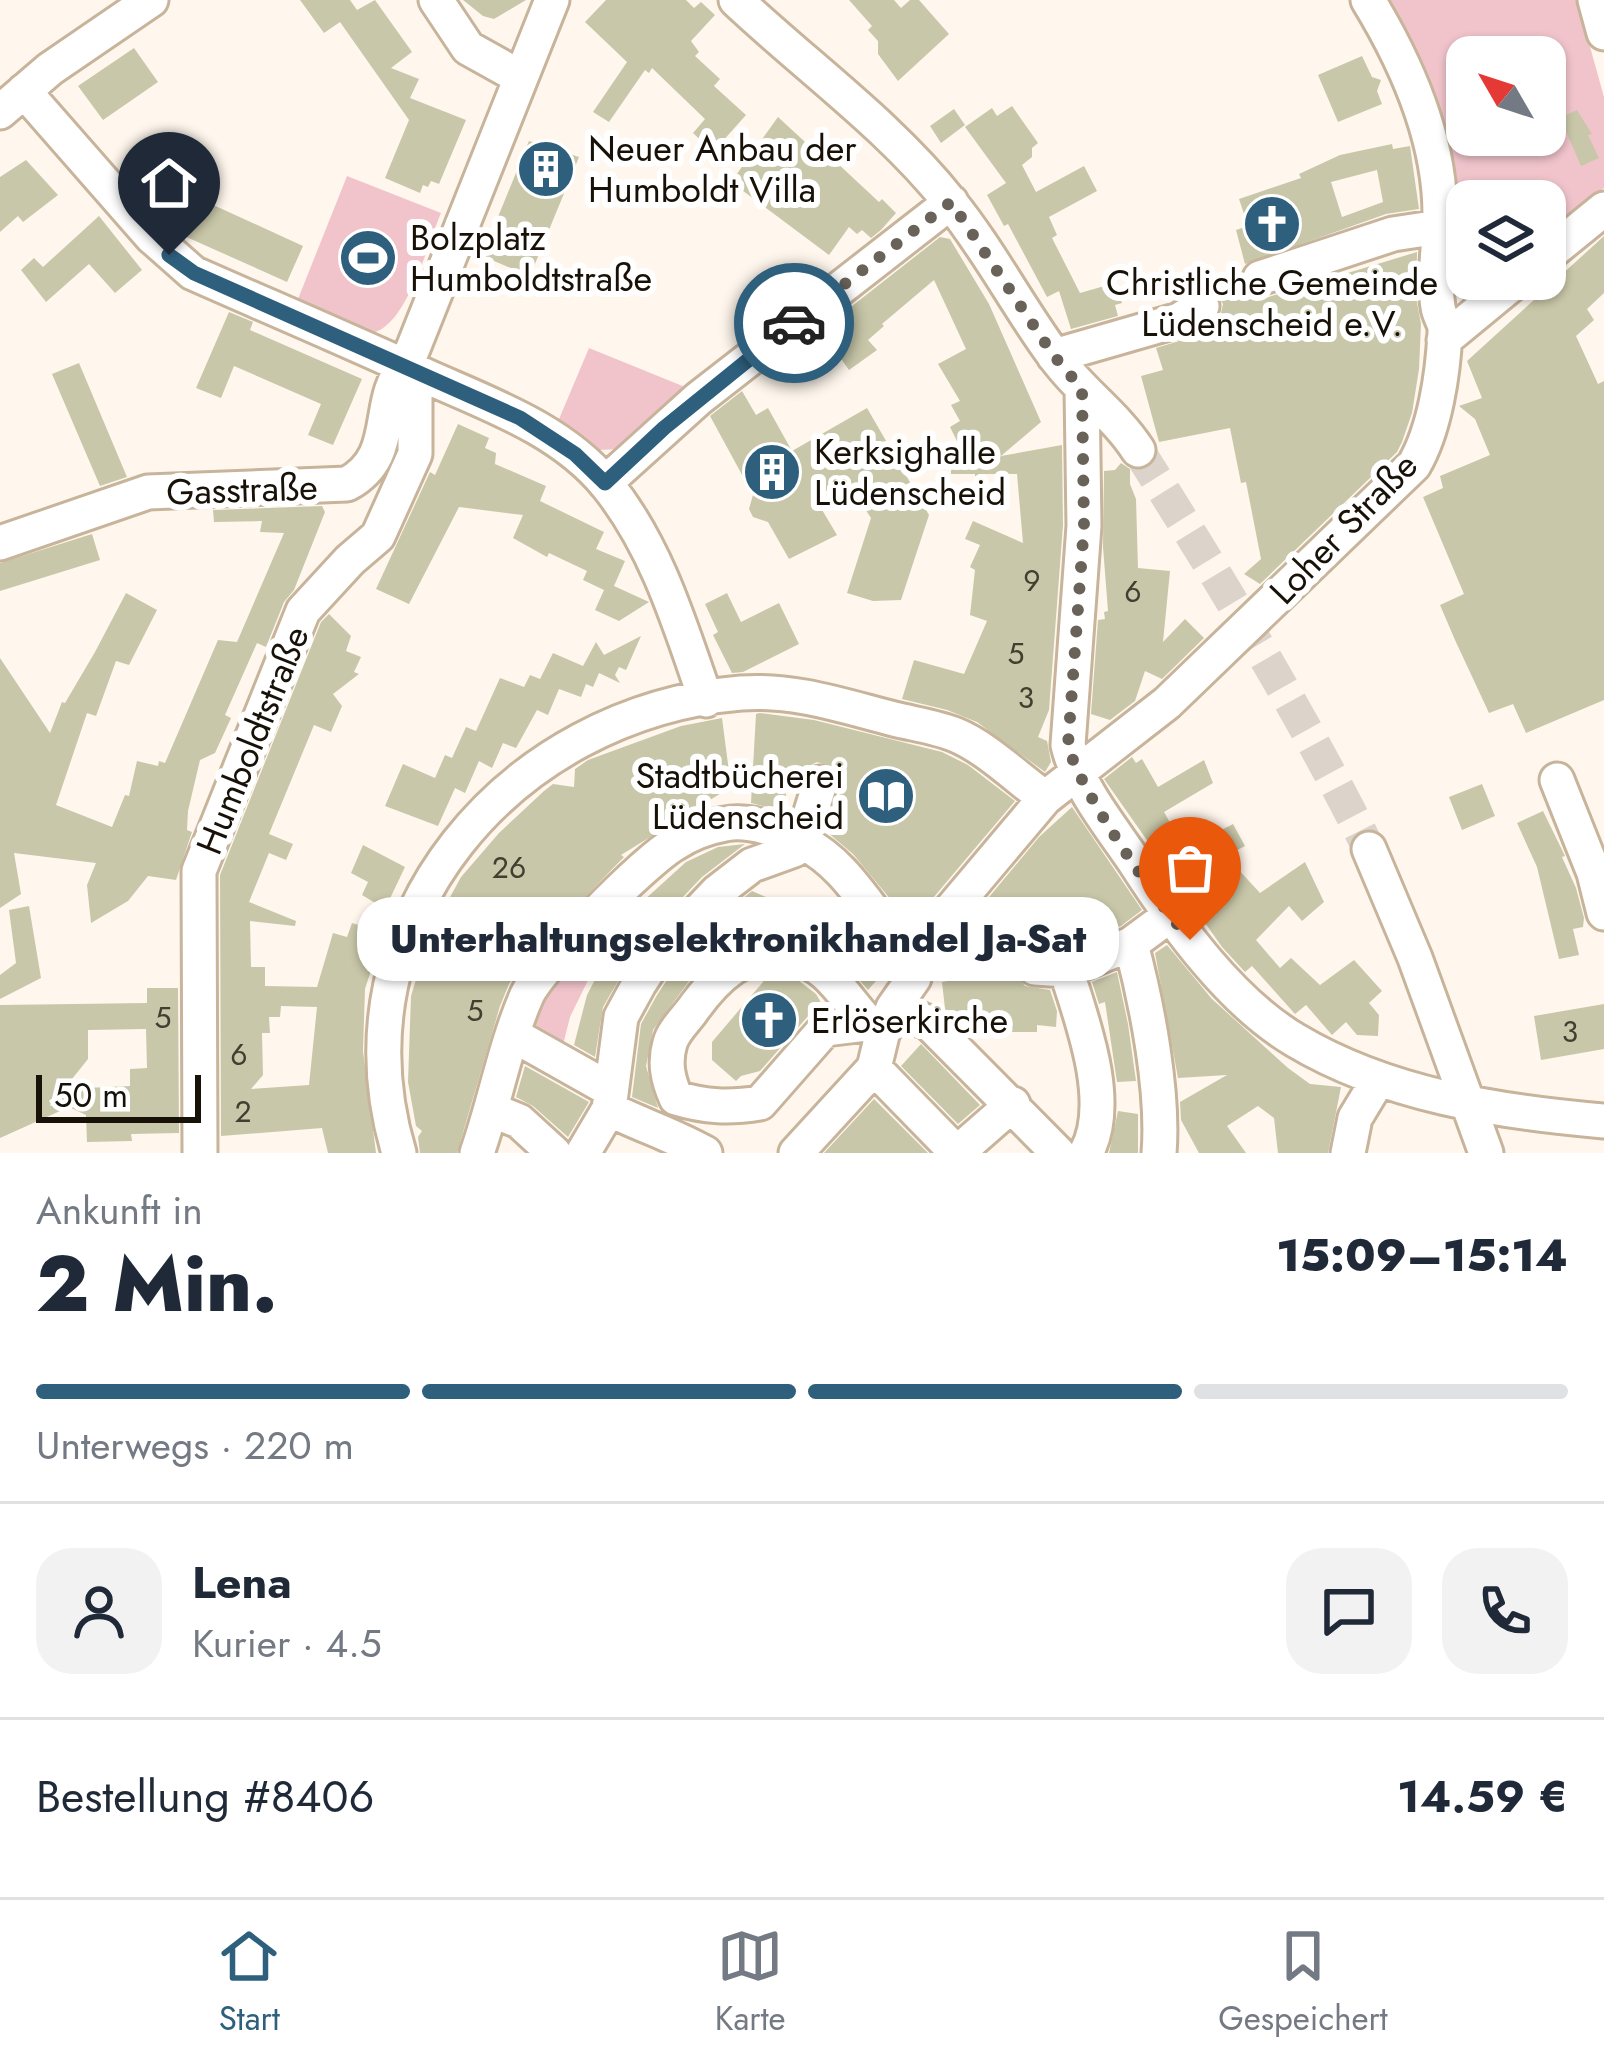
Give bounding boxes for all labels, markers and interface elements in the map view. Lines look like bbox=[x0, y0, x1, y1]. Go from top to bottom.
north arrow bbox=[1446, 36, 1566, 156]
map controls bbox=[1446, 36, 1566, 300]
place label: Neuer Anbau der Humboldt Villa bbox=[588, 122, 857, 215]
pin bbox=[118, 132, 220, 255]
building icon: Neuer Anbau der Humboldt Villa bbox=[515, 138, 577, 200]
icon: home bbox=[136, 150, 202, 216]
button: layers bbox=[1446, 180, 1566, 300]
church icon: Christliche Gemeinde Lüdenscheid e.V. bbox=[1241, 193, 1303, 255]
place label: Bolzplatz Humboldtstraße bbox=[410, 211, 652, 304]
sports icon: Bolzplatz Humboldtstraße bbox=[337, 227, 399, 289]
place label: Christliche Gemeinde Lüdenscheid e.V. bbox=[1106, 256, 1438, 349]
courier bbox=[734, 263, 854, 383]
icon: car bbox=[761, 290, 827, 356]
place label: Kerksighalle Lüdenscheid bbox=[814, 425, 1006, 518]
street label: Loher Straße bbox=[1257, 440, 1429, 616]
building icon: Kerksighalle Lüdenscheid bbox=[741, 441, 803, 503]
street label: Gasstraße bbox=[165, 460, 319, 518]
house number: 9 bbox=[1023, 559, 1041, 602]
house number: 6 bbox=[1124, 570, 1142, 613]
street label: Humboldtstraße bbox=[183, 618, 321, 862]
house number: 5 bbox=[1008, 632, 1024, 675]
house number: 3 bbox=[1018, 676, 1034, 719]
place label: Stadtbücherei Lüdenscheid bbox=[635, 749, 844, 842]
library icon: Stadtbücherei Lüdenscheid bbox=[855, 765, 917, 827]
pin bbox=[1139, 817, 1241, 940]
icon: bag bbox=[1157, 835, 1223, 901]
house number: 26 bbox=[492, 846, 526, 889]
callout: Unterhaltungselektronikhandel Ja-Sat bbox=[356, 898, 1118, 982]
text: Unterhaltungselektronikhandel Ja-Sat bbox=[390, 910, 1086, 967]
house number: 5 bbox=[467, 989, 483, 1032]
church icon: Erlöserkirche bbox=[738, 989, 800, 1051]
place label: Erlöserkirche bbox=[811, 994, 1008, 1046]
house number: 5 bbox=[155, 996, 171, 1039]
house number: 3 bbox=[1562, 1010, 1578, 1053]
house number: 6 bbox=[230, 1033, 248, 1076]
scale bar bbox=[36, 1069, 201, 1122]
text: 50 m bbox=[54, 1072, 128, 1119]
house number: 2 bbox=[234, 1090, 252, 1133]
text: Ankunft in bbox=[36, 1182, 203, 1239]
text: 15:09–15:14 bbox=[1276, 1223, 1568, 1288]
text: 2 Min. bbox=[36, 1228, 278, 1340]
text: Unterwegs · 220 m bbox=[36, 1417, 354, 1474]
button: person bbox=[36, 1548, 162, 1674]
button: chat bbox=[1286, 1548, 1412, 1674]
button: phone bbox=[1442, 1548, 1568, 1674]
text: Lena bbox=[192, 1550, 292, 1615]
text: Kurier · 4.5 bbox=[192, 1615, 382, 1672]
text: Bestellung #8406 bbox=[36, 1764, 374, 1829]
text: 14.59 € bbox=[1397, 1764, 1568, 1829]
tab: Start bbox=[216, 1923, 282, 2042]
tab: Karte bbox=[715, 1923, 786, 2042]
tab: Gespeichert bbox=[1218, 1923, 1388, 2042]

